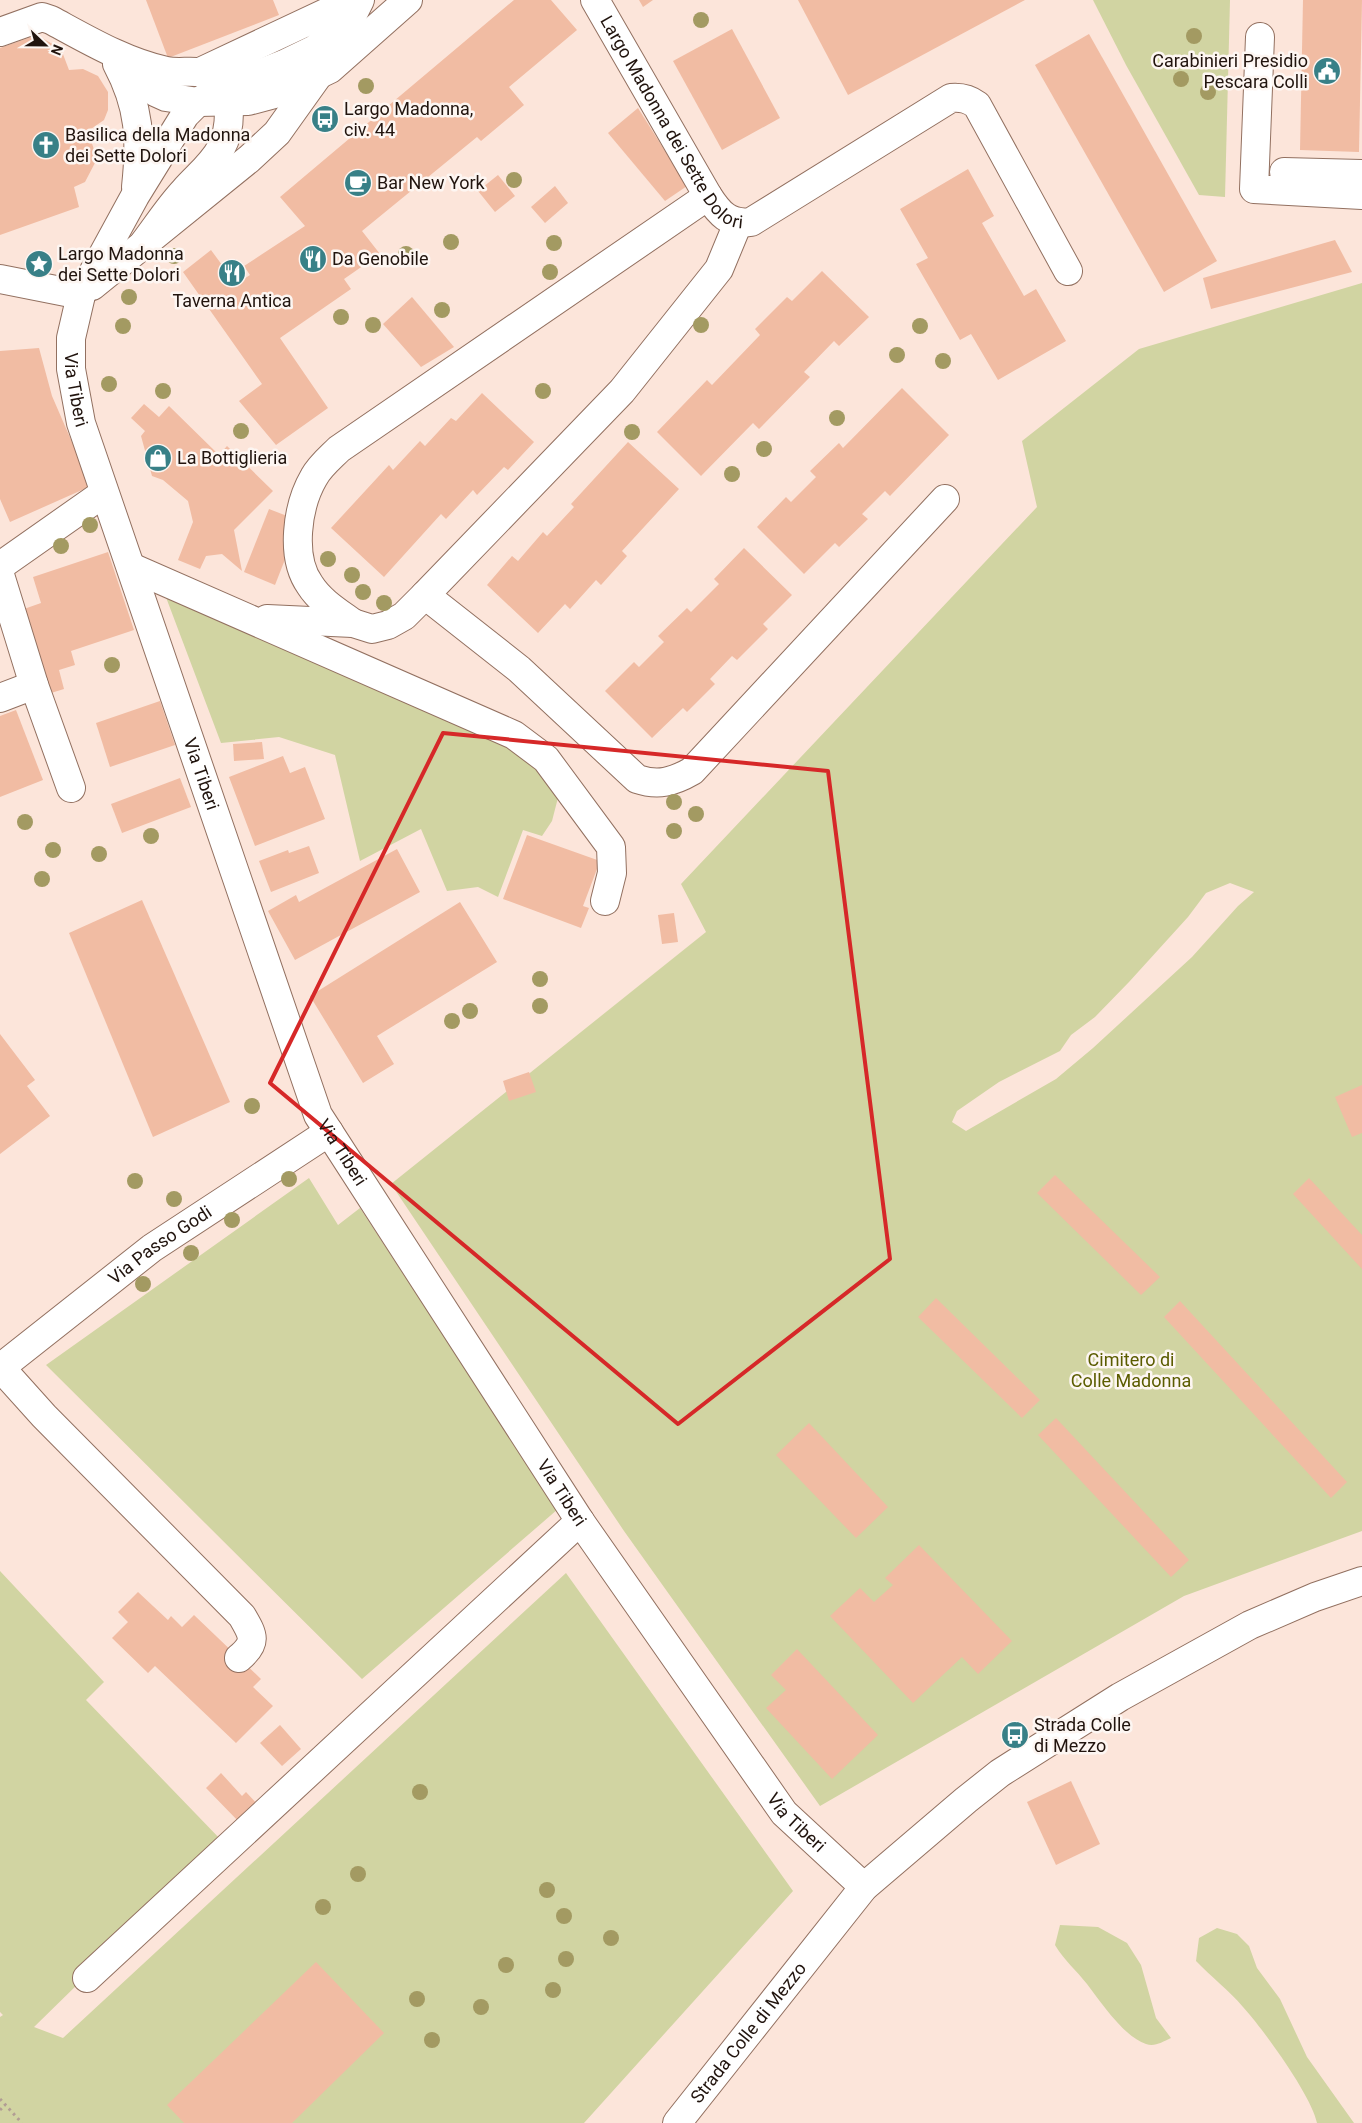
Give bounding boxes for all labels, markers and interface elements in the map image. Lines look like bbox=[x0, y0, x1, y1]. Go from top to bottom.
street label: Largo Madonna dei Sette Dolori bbox=[596, 12, 744, 232]
north arrow bbox=[20, 20, 70, 70]
text: N bbox=[48, 42, 66, 57]
place label: Carabinieri Presidio Pescara Colli bbox=[1152, 50, 1308, 92]
public building icon: Carabinieri Presidio Pescara Colli bbox=[1312, 56, 1342, 86]
place label: Largo Madonna, civ. 44 bbox=[344, 98, 473, 140]
bus stop icon: Largo Madonna, civ. 44 bbox=[310, 104, 340, 134]
place label: Basilica della Madonna dei Sette Dolori bbox=[65, 124, 250, 166]
church icon: Basilica della Madonna dei Sette Dolori bbox=[31, 130, 61, 160]
cafe icon: Bar New York bbox=[343, 168, 373, 198]
place label: Bar New York bbox=[377, 172, 486, 193]
place label: Largo Madonna dei Sette Dolori bbox=[58, 243, 184, 285]
restaurant icon: Da Genobile bbox=[298, 244, 328, 274]
place label: Da Genobile bbox=[332, 248, 429, 269]
place icon: Largo Madonna dei Sette Dolori bbox=[24, 249, 54, 279]
restaurant icon: Taverna Antica bbox=[217, 258, 247, 288]
place label: Taverna Antica bbox=[172, 290, 292, 311]
street label: Via Tiberi bbox=[61, 352, 93, 430]
shop icon: La Bottiglieria bbox=[143, 443, 173, 473]
place label: La Bottiglieria bbox=[177, 447, 287, 468]
street label: Via Tiberi bbox=[180, 735, 224, 813]
street label: Via Tiberi bbox=[313, 1115, 372, 1189]
street label: Via Passo Godi bbox=[104, 1201, 215, 1288]
park label: Cimitero di Colle Madonna bbox=[1071, 1349, 1191, 1391]
street label: Via Tiberi bbox=[533, 1455, 591, 1530]
place label: Strada Colle di Mezzo bbox=[1034, 1714, 1131, 1756]
bus stop icon: Strada Colle di Mezzo bbox=[1000, 1720, 1030, 1750]
street label: Via Tiberi bbox=[763, 1788, 830, 1856]
street label: Strada Colle di Mezzo bbox=[686, 1958, 810, 2107]

